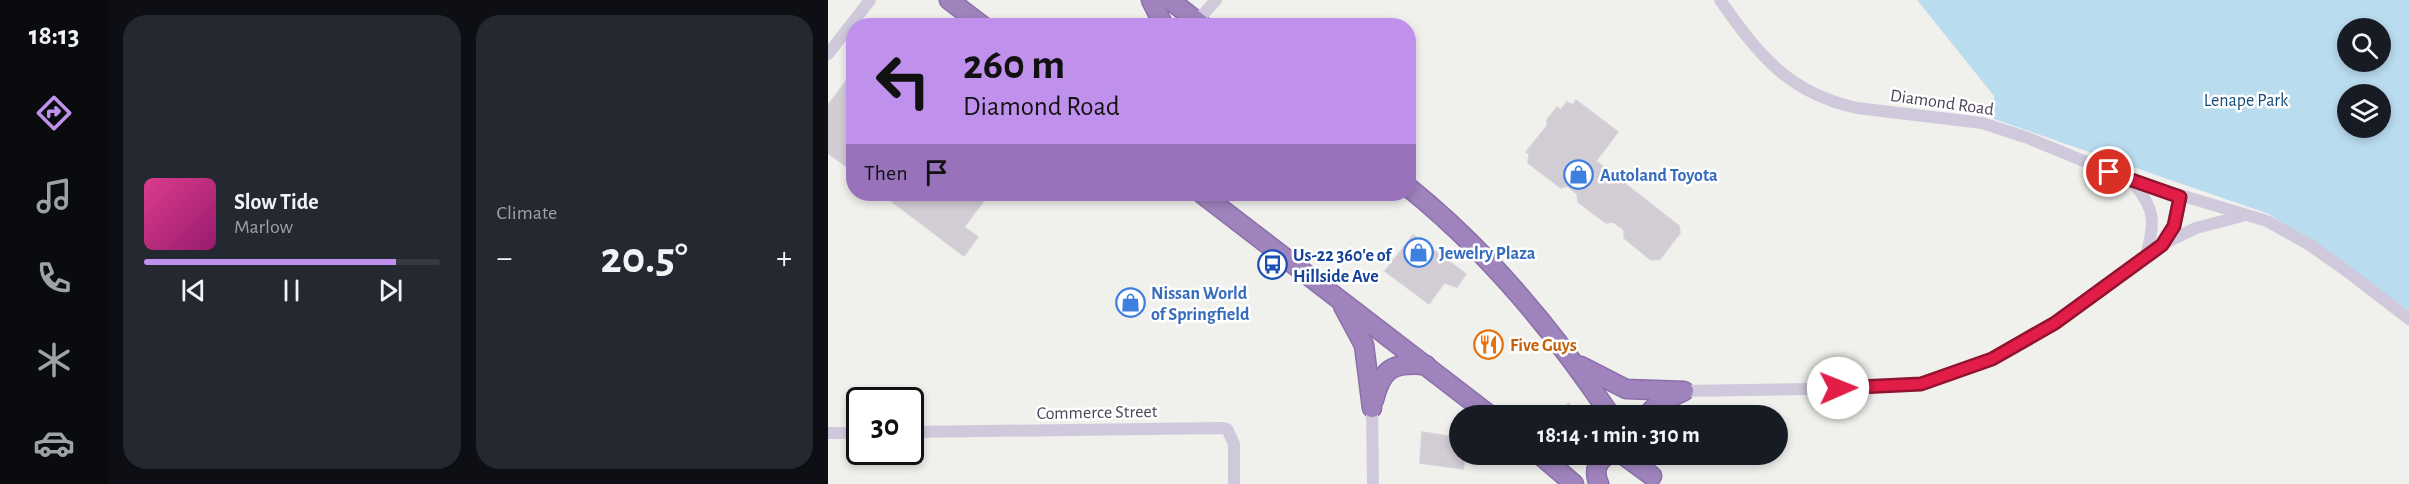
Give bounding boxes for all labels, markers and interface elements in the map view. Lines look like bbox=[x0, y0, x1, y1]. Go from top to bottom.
map controls bbox=[2337, 18, 2391, 138]
button: search bbox=[2337, 18, 2391, 72]
text: 18:13 bbox=[29, 22, 79, 49]
icon: left bbox=[864, 42, 942, 120]
text: 260 m bbox=[963, 44, 1065, 86]
button: layers bbox=[2337, 84, 2391, 138]
street label: Diamond Road bbox=[1889, 87, 1995, 119]
icon: directions bbox=[33, 92, 75, 134]
park label: Lenape Park bbox=[2204, 92, 2289, 110]
text: Diamond Road bbox=[963, 93, 1120, 120]
pin bbox=[2083, 146, 2134, 197]
icon: arrive bbox=[2092, 155, 2125, 188]
icon: arrive bbox=[920, 156, 953, 189]
shop icon: Autoland Toyota bbox=[1563, 159, 1595, 191]
text: Then bbox=[864, 162, 908, 184]
place label: Autoland Toyota bbox=[1600, 167, 1718, 185]
icon: music bbox=[33, 175, 75, 217]
text: Slow Tide bbox=[234, 191, 319, 213]
text: Climate bbox=[497, 203, 557, 223]
text: Marlow bbox=[234, 217, 293, 237]
text: 20.5° bbox=[600, 236, 688, 281]
shop icon: Jewelry Plaza bbox=[1402, 237, 1434, 269]
text: − bbox=[497, 242, 512, 275]
text: + bbox=[776, 242, 792, 275]
place label: Jewelry Plaza bbox=[1439, 245, 1536, 263]
place label: Us-22 360'e of Hillside Ave bbox=[1293, 247, 1393, 286]
bus stop icon: Us-22 360'e of Hillside Ave bbox=[1256, 249, 1288, 281]
icon: phone bbox=[33, 257, 75, 299]
icon: previous bbox=[177, 274, 210, 307]
icon: pause bbox=[275, 274, 308, 307]
icon: next bbox=[374, 274, 407, 307]
place label: Nissan World of Springfield bbox=[1151, 285, 1250, 324]
shop icon: Nissan World of Springfield bbox=[1114, 287, 1146, 319]
restaurant icon: Five Guys bbox=[1473, 329, 1505, 361]
place label: Five Guys bbox=[1510, 337, 1577, 355]
icon: climate bbox=[33, 339, 75, 381]
position arrow bbox=[1806, 356, 1870, 420]
speed limit sign: 30 bbox=[846, 387, 924, 465]
street label: Commerce Street bbox=[1036, 403, 1158, 423]
icon: car bbox=[33, 422, 75, 464]
text: 18:14 · 1 min · 310 m bbox=[1537, 424, 1700, 446]

